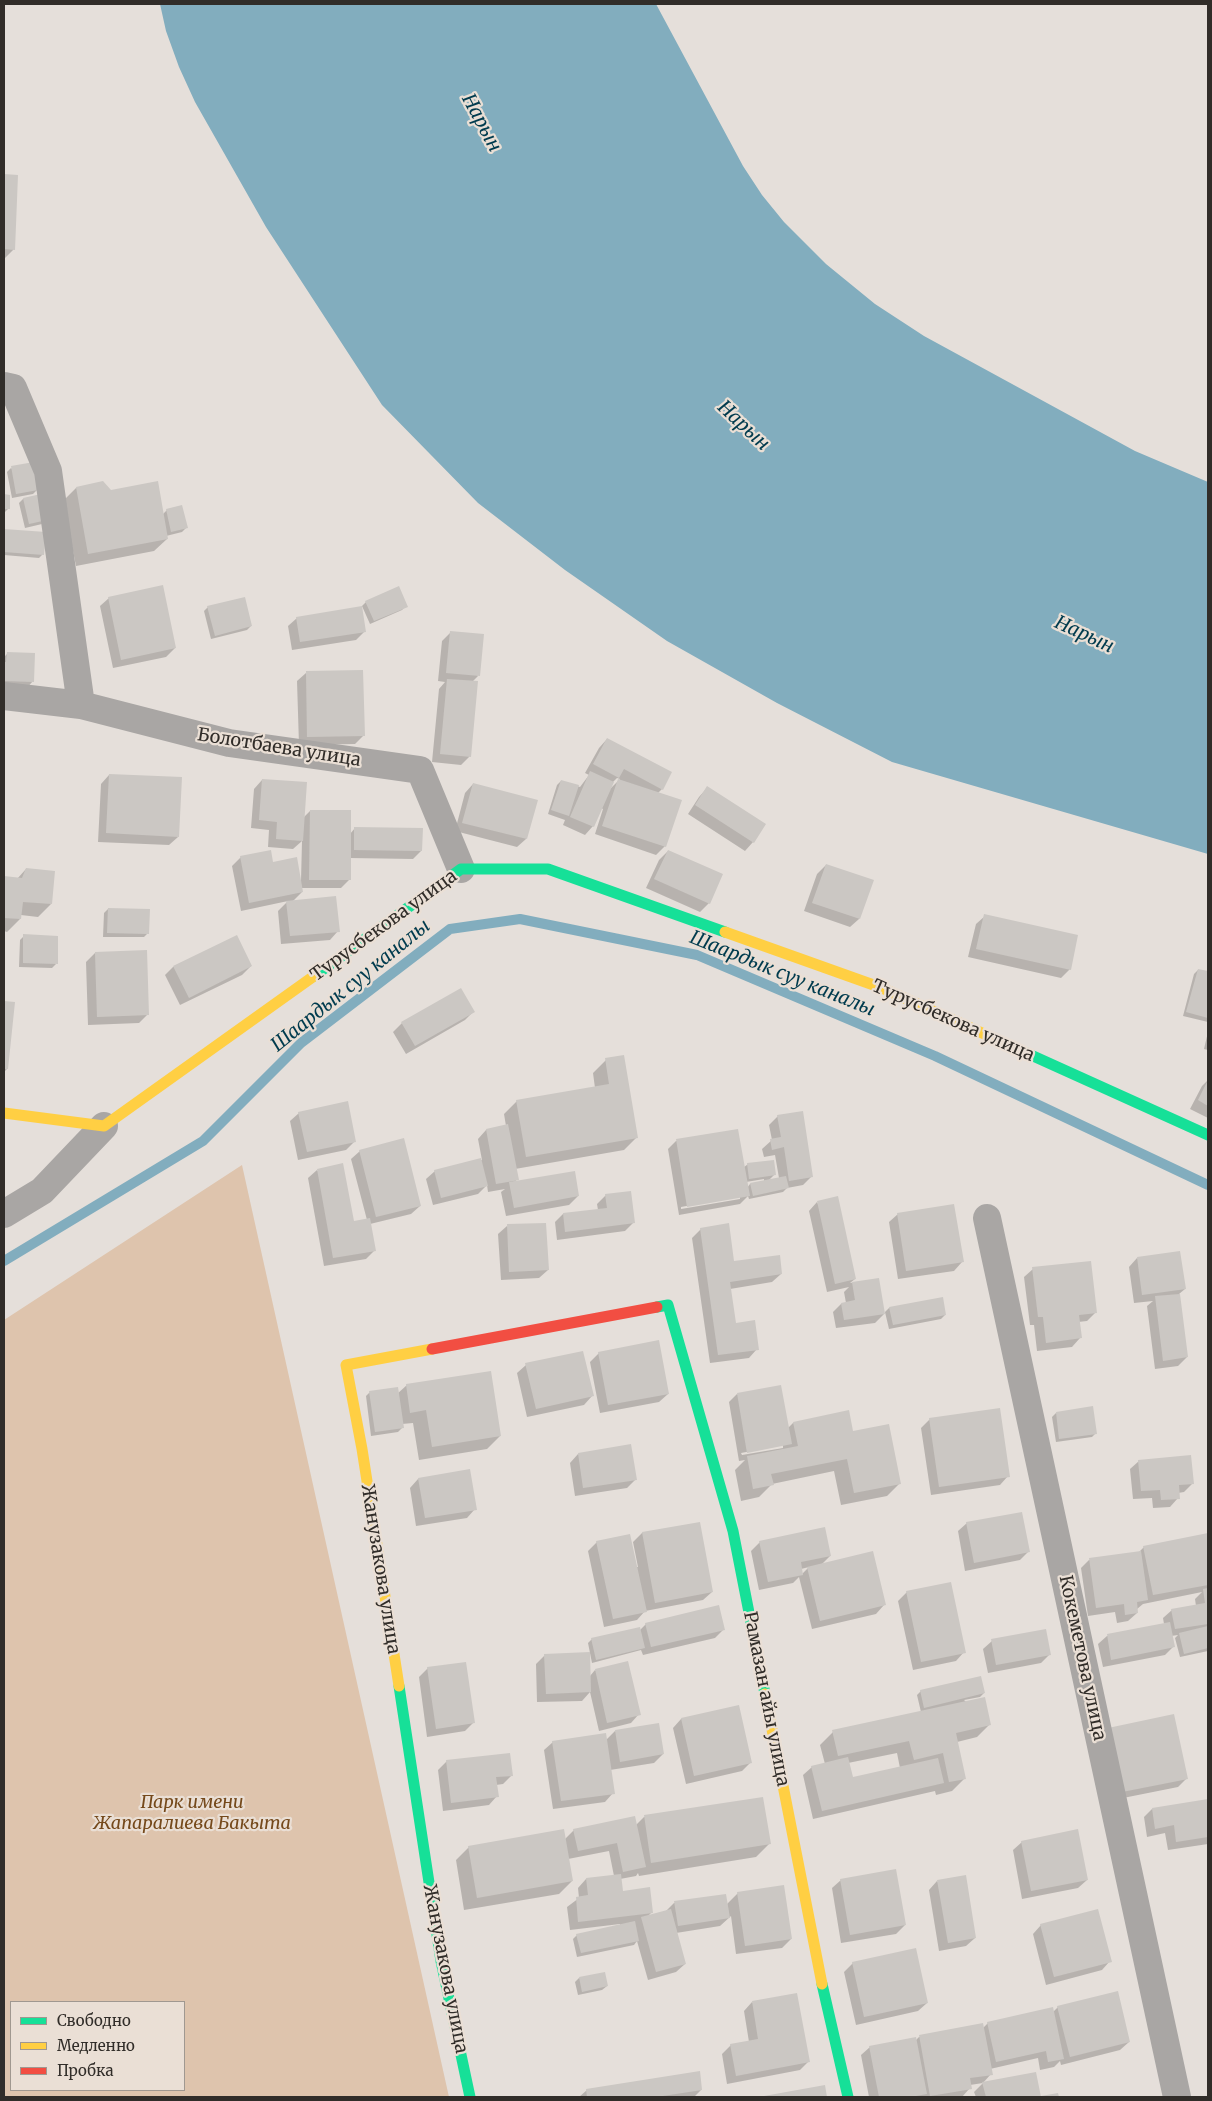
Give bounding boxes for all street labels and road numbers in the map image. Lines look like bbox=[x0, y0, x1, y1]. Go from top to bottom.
street label: Болотбаева улица bbox=[196, 724, 362, 772]
street label: Турусбекова улица bbox=[307, 866, 461, 986]
street label: Турусбекова улица bbox=[868, 975, 1038, 1067]
street label: Жанузакова улица bbox=[356, 1482, 404, 1656]
street label: Кокеметова улица bbox=[1054, 1573, 1110, 1743]
street label: Рамазан айы улица bbox=[738, 1610, 794, 1788]
street label: Жанузакова улица bbox=[418, 1883, 472, 2055]

